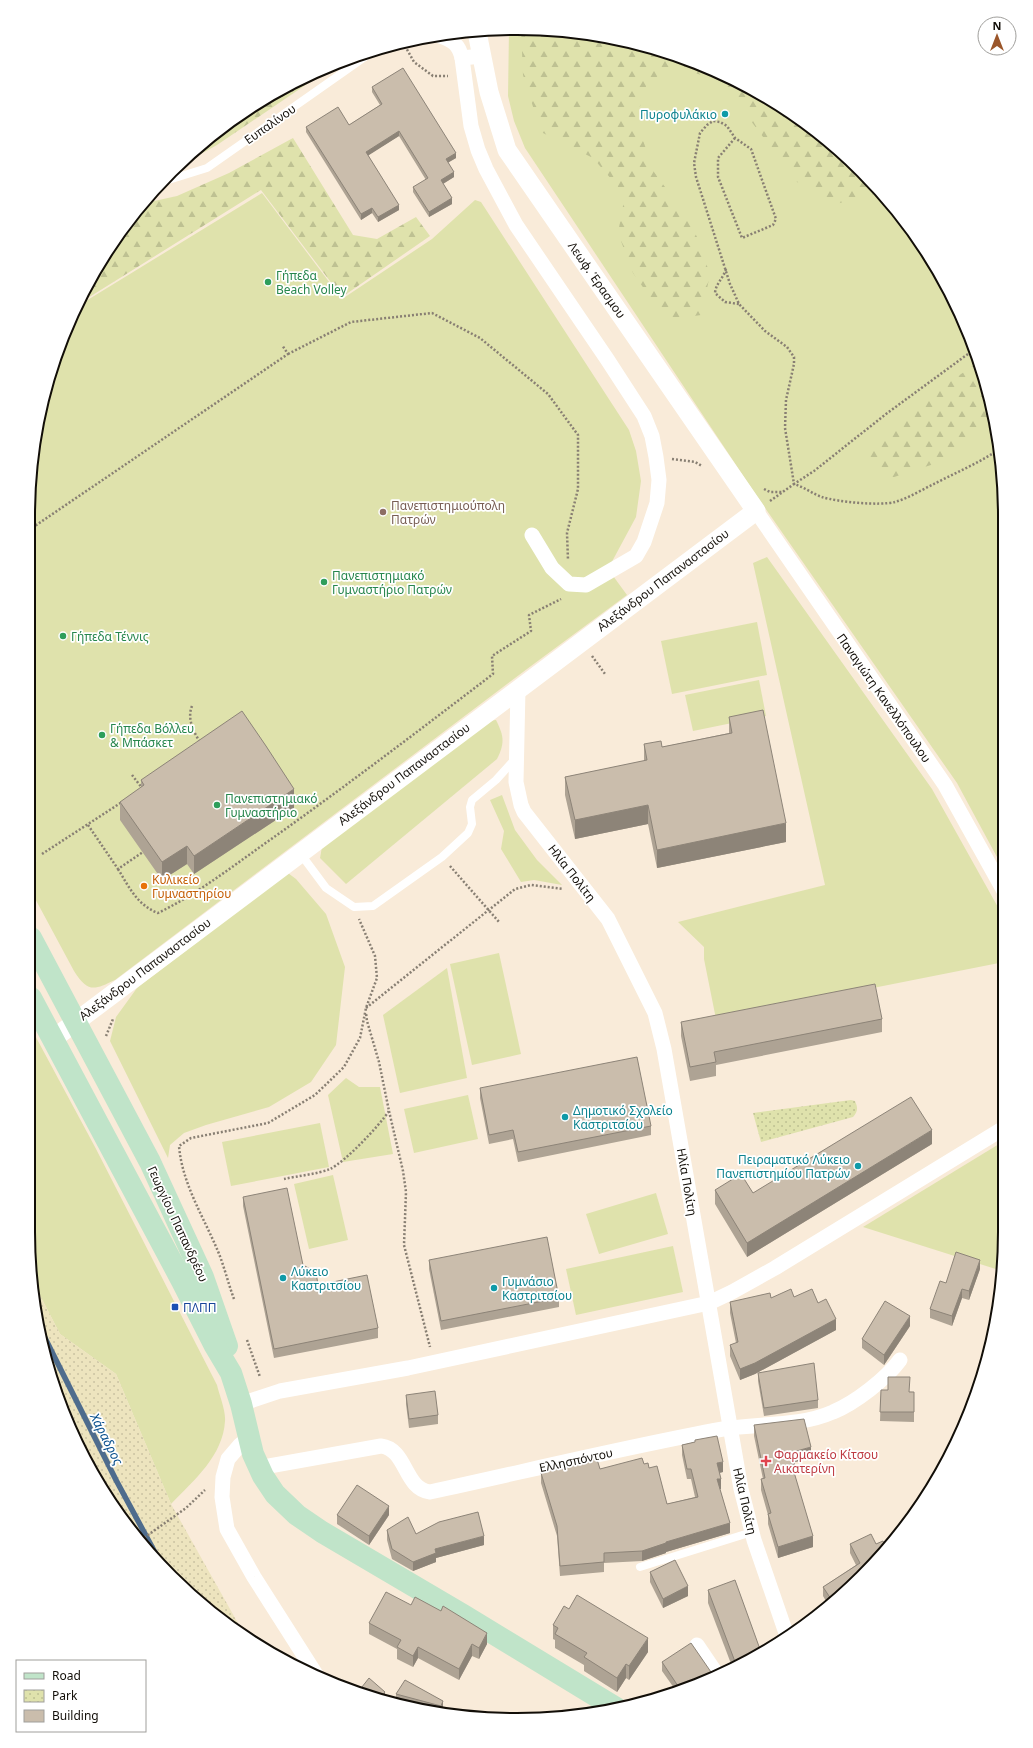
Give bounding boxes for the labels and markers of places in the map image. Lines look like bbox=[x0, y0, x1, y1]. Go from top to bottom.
place label: Πυροφυλάκιο bbox=[640, 106, 717, 123]
marker: Πυροφυλάκιο bbox=[720, 109, 730, 119]
place label: Γήπεδα Beach Volley bbox=[276, 267, 348, 298]
marker: Γήπεδα Beach Volley bbox=[263, 277, 273, 287]
place label: Πανεπιστημιούπολη Πατρών bbox=[391, 497, 505, 528]
marker: Πανεπιστημιούπολη Πατρών bbox=[378, 507, 388, 517]
place label: Πανεπιστημιακό Γυμναστήριο Πατρών bbox=[332, 567, 452, 598]
marker: Πανεπιστημιακό Γυμναστήριο Πατρών bbox=[319, 577, 329, 587]
place label: Γήπεδα Τέννις bbox=[71, 628, 149, 645]
marker: Γήπεδα Τέννις bbox=[58, 631, 68, 641]
place label: Γήπεδα Βόλλευ & Μπάσκετ bbox=[110, 720, 194, 751]
marker: Γήπεδα Βόλλευ & Μπάσκετ bbox=[97, 730, 107, 740]
place label: Πανεπιστημιακό Γυμναστήριο bbox=[225, 790, 318, 821]
marker: Πανεπιστημιακό Γυμναστήριο bbox=[212, 800, 222, 810]
place label: Κυλικείο Γυμναστηρίου bbox=[152, 871, 231, 902]
marker: Κυλικείο Γυμναστηρίου bbox=[139, 881, 149, 891]
place label: Δημοτικό Σχολείο Καστριτσίου bbox=[573, 1102, 673, 1133]
marker: Δημοτικό Σχολείο Καστριτσίου bbox=[560, 1112, 570, 1122]
place label: Πειραματικό Λύκειο Πανεπιστημίου Πατρών bbox=[716, 1151, 850, 1182]
marker: Πειραματικό Λύκειο Πανεπιστημίου Πατρών bbox=[853, 1161, 863, 1171]
place label: Λύκειο Καστριτσίου bbox=[291, 1263, 361, 1294]
marker: Λύκειο Καστριτσίου bbox=[278, 1273, 288, 1283]
place label: Γυμνάσιο Καστριτσίου bbox=[502, 1273, 572, 1304]
marker: Γυμνάσιο Καστριτσίου bbox=[489, 1283, 499, 1293]
place label: ΠΛΠΠ bbox=[183, 1299, 217, 1316]
marker: ΠΛΠΠ bbox=[170, 1302, 180, 1312]
place label: Φαρμακείο Κίτσου Αικατερίνη bbox=[774, 1446, 878, 1477]
marker: Φαρμακείο Κίτσου Αικατερίνη bbox=[761, 1456, 771, 1466]

